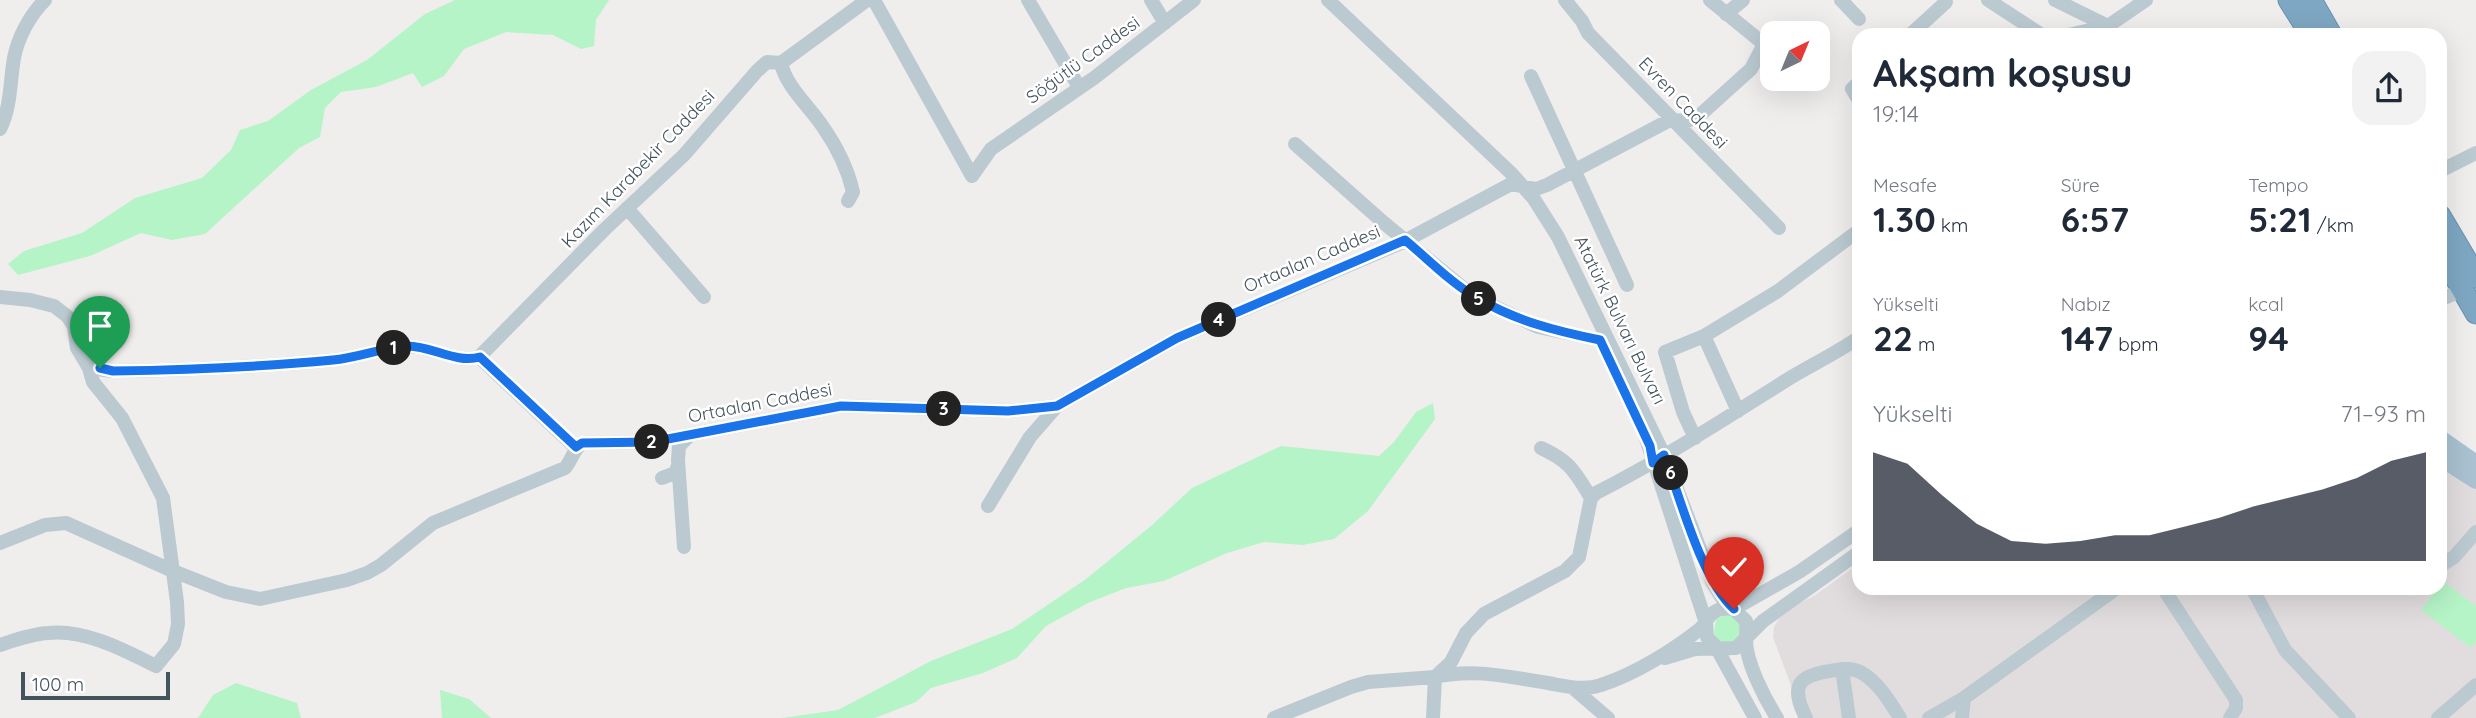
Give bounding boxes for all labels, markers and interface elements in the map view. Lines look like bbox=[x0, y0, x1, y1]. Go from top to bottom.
street label: Söğütlü Caddesi bbox=[1021, 11, 1144, 108]
north arrow bbox=[1760, 21, 1830, 91]
map controls bbox=[1760, 21, 1830, 91]
text: Akşam koşusu bbox=[1873, 49, 2133, 97]
button: share bbox=[2352, 51, 2426, 125]
street label: Evren Caddesi bbox=[1634, 52, 1733, 153]
street label: Kazım Karabekir Caddesi bbox=[556, 85, 719, 252]
text: 19:14 bbox=[1873, 99, 1919, 128]
text: Mesafe bbox=[1873, 173, 1937, 197]
text: Süre bbox=[2061, 173, 2100, 197]
text: Tempo bbox=[2248, 173, 2309, 197]
text: 1.30 bbox=[1873, 197, 1936, 241]
text: 6:57 bbox=[2061, 197, 2129, 241]
text: 5:21 bbox=[2248, 197, 2312, 241]
text: km bbox=[1936, 213, 1968, 237]
text: /km bbox=[2312, 213, 2354, 237]
street label: Ortaalan Caddesi bbox=[1240, 219, 1384, 298]
street label: Atatürk Bulvarı Bulvarı bbox=[1570, 232, 1671, 408]
pin: 5 bbox=[1462, 282, 1496, 316]
text: 5 bbox=[1473, 286, 1484, 310]
text: Yükselti bbox=[1873, 292, 1939, 316]
text: Nabız bbox=[2061, 292, 2111, 316]
text: kcal bbox=[2248, 292, 2284, 316]
pin bbox=[70, 296, 130, 368]
pin: 4 bbox=[1202, 302, 1236, 338]
icon: arrive bbox=[81, 307, 119, 345]
text: 4 bbox=[1213, 307, 1224, 331]
text: 22 bbox=[1873, 316, 1913, 360]
text: 147 bbox=[2061, 316, 2113, 360]
text: 94 bbox=[2248, 316, 2289, 360]
pin: 1 bbox=[376, 330, 412, 366]
text: m bbox=[1913, 332, 1935, 356]
text: bpm bbox=[2113, 332, 2159, 356]
text: 1 bbox=[390, 335, 397, 359]
street label: Ortaalan Caddesi bbox=[686, 377, 834, 428]
pin: 3 bbox=[926, 392, 962, 426]
text: 3 bbox=[938, 396, 949, 420]
text: Yükselti bbox=[1873, 399, 1952, 428]
text: 71–93 m bbox=[2341, 399, 2426, 428]
pin: 2 bbox=[634, 424, 670, 460]
text: 2 bbox=[646, 429, 657, 453]
pin: 6 bbox=[1654, 456, 1688, 490]
text: 6 bbox=[1665, 460, 1676, 484]
pin bbox=[1704, 537, 1764, 609]
icon: check bbox=[1715, 548, 1753, 586]
scale bar bbox=[21, 669, 170, 701]
text: 100 m bbox=[32, 672, 84, 696]

